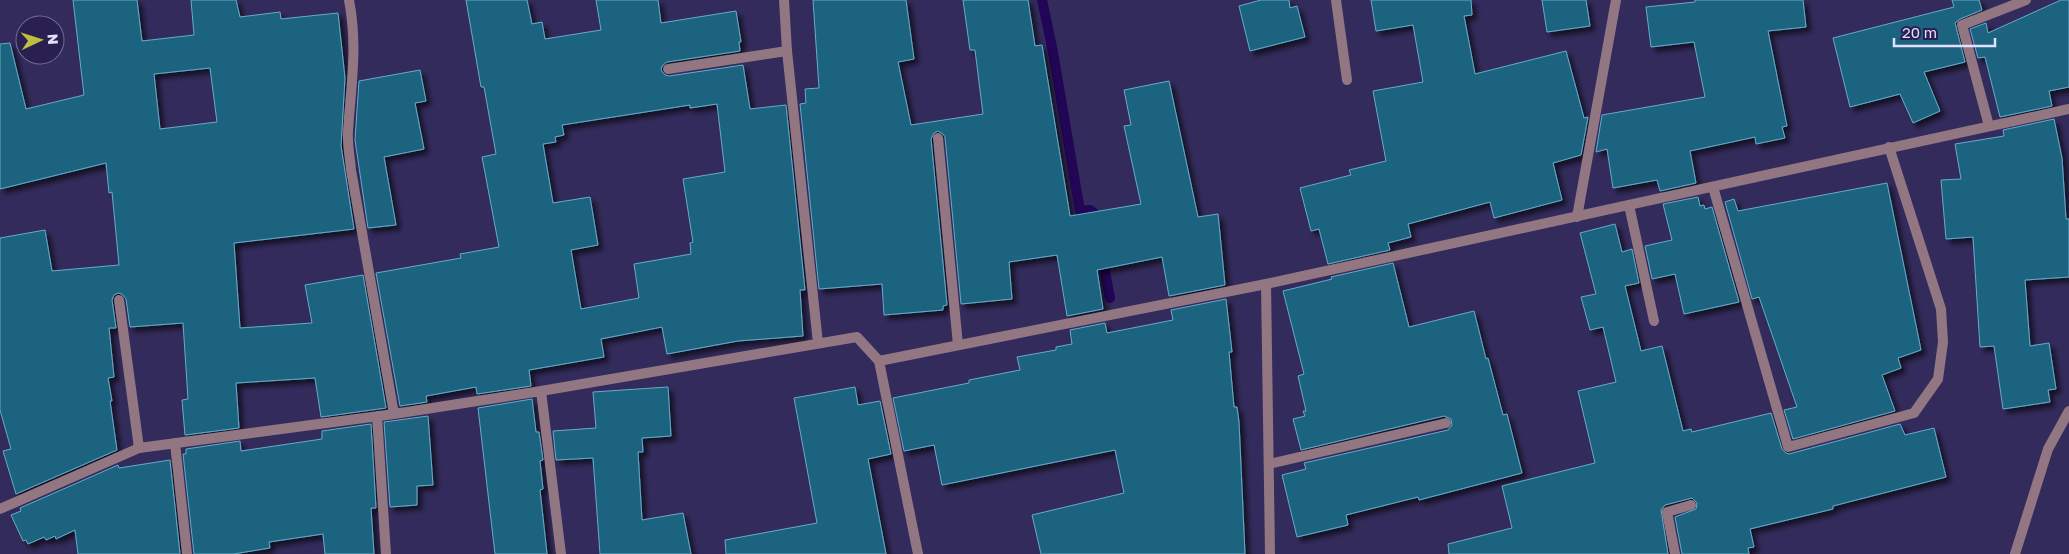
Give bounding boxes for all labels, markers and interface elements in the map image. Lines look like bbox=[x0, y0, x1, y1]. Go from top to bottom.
north arrow bbox=[15, 15, 65, 65]
scale bar bbox=[1894, 15, 1995, 47]
text: 20 m bbox=[1902, 23, 1937, 41]
text: N bbox=[45, 33, 62, 45]

